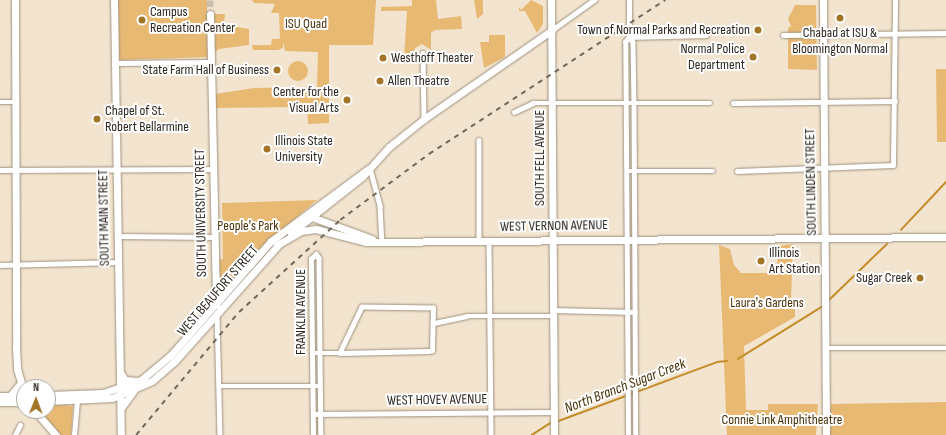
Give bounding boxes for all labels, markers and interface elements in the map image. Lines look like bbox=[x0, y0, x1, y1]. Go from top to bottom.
place label: Campus Recreation Center bbox=[150, 4, 235, 36]
marker: Chabad at ISU & Bloomington Normal bbox=[835, 13, 845, 23]
marker: Campus Recreation Center bbox=[137, 15, 147, 25]
park label: ISU Quad bbox=[285, 16, 327, 32]
place label: Town of Normal Parks and Recreation bbox=[577, 22, 750, 38]
marker: Town of Normal Parks and Recreation bbox=[753, 25, 763, 35]
place label: Chabad at ISU & Bloomington Normal bbox=[792, 25, 888, 58]
place label: Normal Police Department bbox=[680, 41, 745, 74]
place label: Westhoff Theater bbox=[391, 50, 473, 66]
marker: Normal Police Department bbox=[748, 52, 758, 62]
marker: Westhoff Theater bbox=[378, 53, 388, 63]
place label: State Farm Hall of Business bbox=[143, 62, 269, 78]
marker: State Farm Hall of Business bbox=[272, 65, 282, 75]
place label: Allen Theatre bbox=[388, 73, 449, 89]
marker: Allen Theatre bbox=[375, 76, 385, 86]
place label: Center for the Visual Arts bbox=[273, 84, 339, 116]
marker: Center for the Visual Arts bbox=[342, 95, 352, 105]
place label: Chapel of St. Robert Bellarmine bbox=[105, 103, 189, 136]
street label: SOUTH FELL AVENUE bbox=[532, 110, 548, 206]
marker: Chapel of St. Robert Bellarmine bbox=[92, 114, 102, 124]
street label: SOUTH LINDEN STREET bbox=[802, 128, 820, 236]
place label: Illinois State University bbox=[275, 133, 333, 166]
marker: Illinois State University bbox=[262, 144, 272, 154]
street label: SOUTH UNIVERSITY STREET bbox=[191, 149, 211, 277]
street label: SOUTH MAIN STREET bbox=[95, 170, 113, 266]
street label: WEST VERNON AVENUE bbox=[500, 217, 608, 235]
park label: People's Park bbox=[217, 218, 279, 234]
street label: WEST BEAUFORT STREET bbox=[174, 242, 262, 340]
place label: Illinois Art Station bbox=[769, 245, 820, 278]
marker: Illinois Art Station bbox=[756, 256, 766, 266]
street label: FRANKLIN AVENUE bbox=[293, 269, 309, 355]
place label: Sugar Creek bbox=[856, 270, 912, 286]
marker: Sugar Creek bbox=[915, 273, 925, 283]
park label: Laura's Gardens bbox=[730, 295, 804, 311]
water label: North Branch Sugar Creek bbox=[562, 355, 688, 417]
north arrow bbox=[16, 379, 56, 419]
text: N bbox=[33, 381, 39, 394]
street label: WEST HOVEY AVENUE bbox=[387, 391, 487, 409]
park label: Connie Link Amphitheatre bbox=[722, 412, 842, 428]

